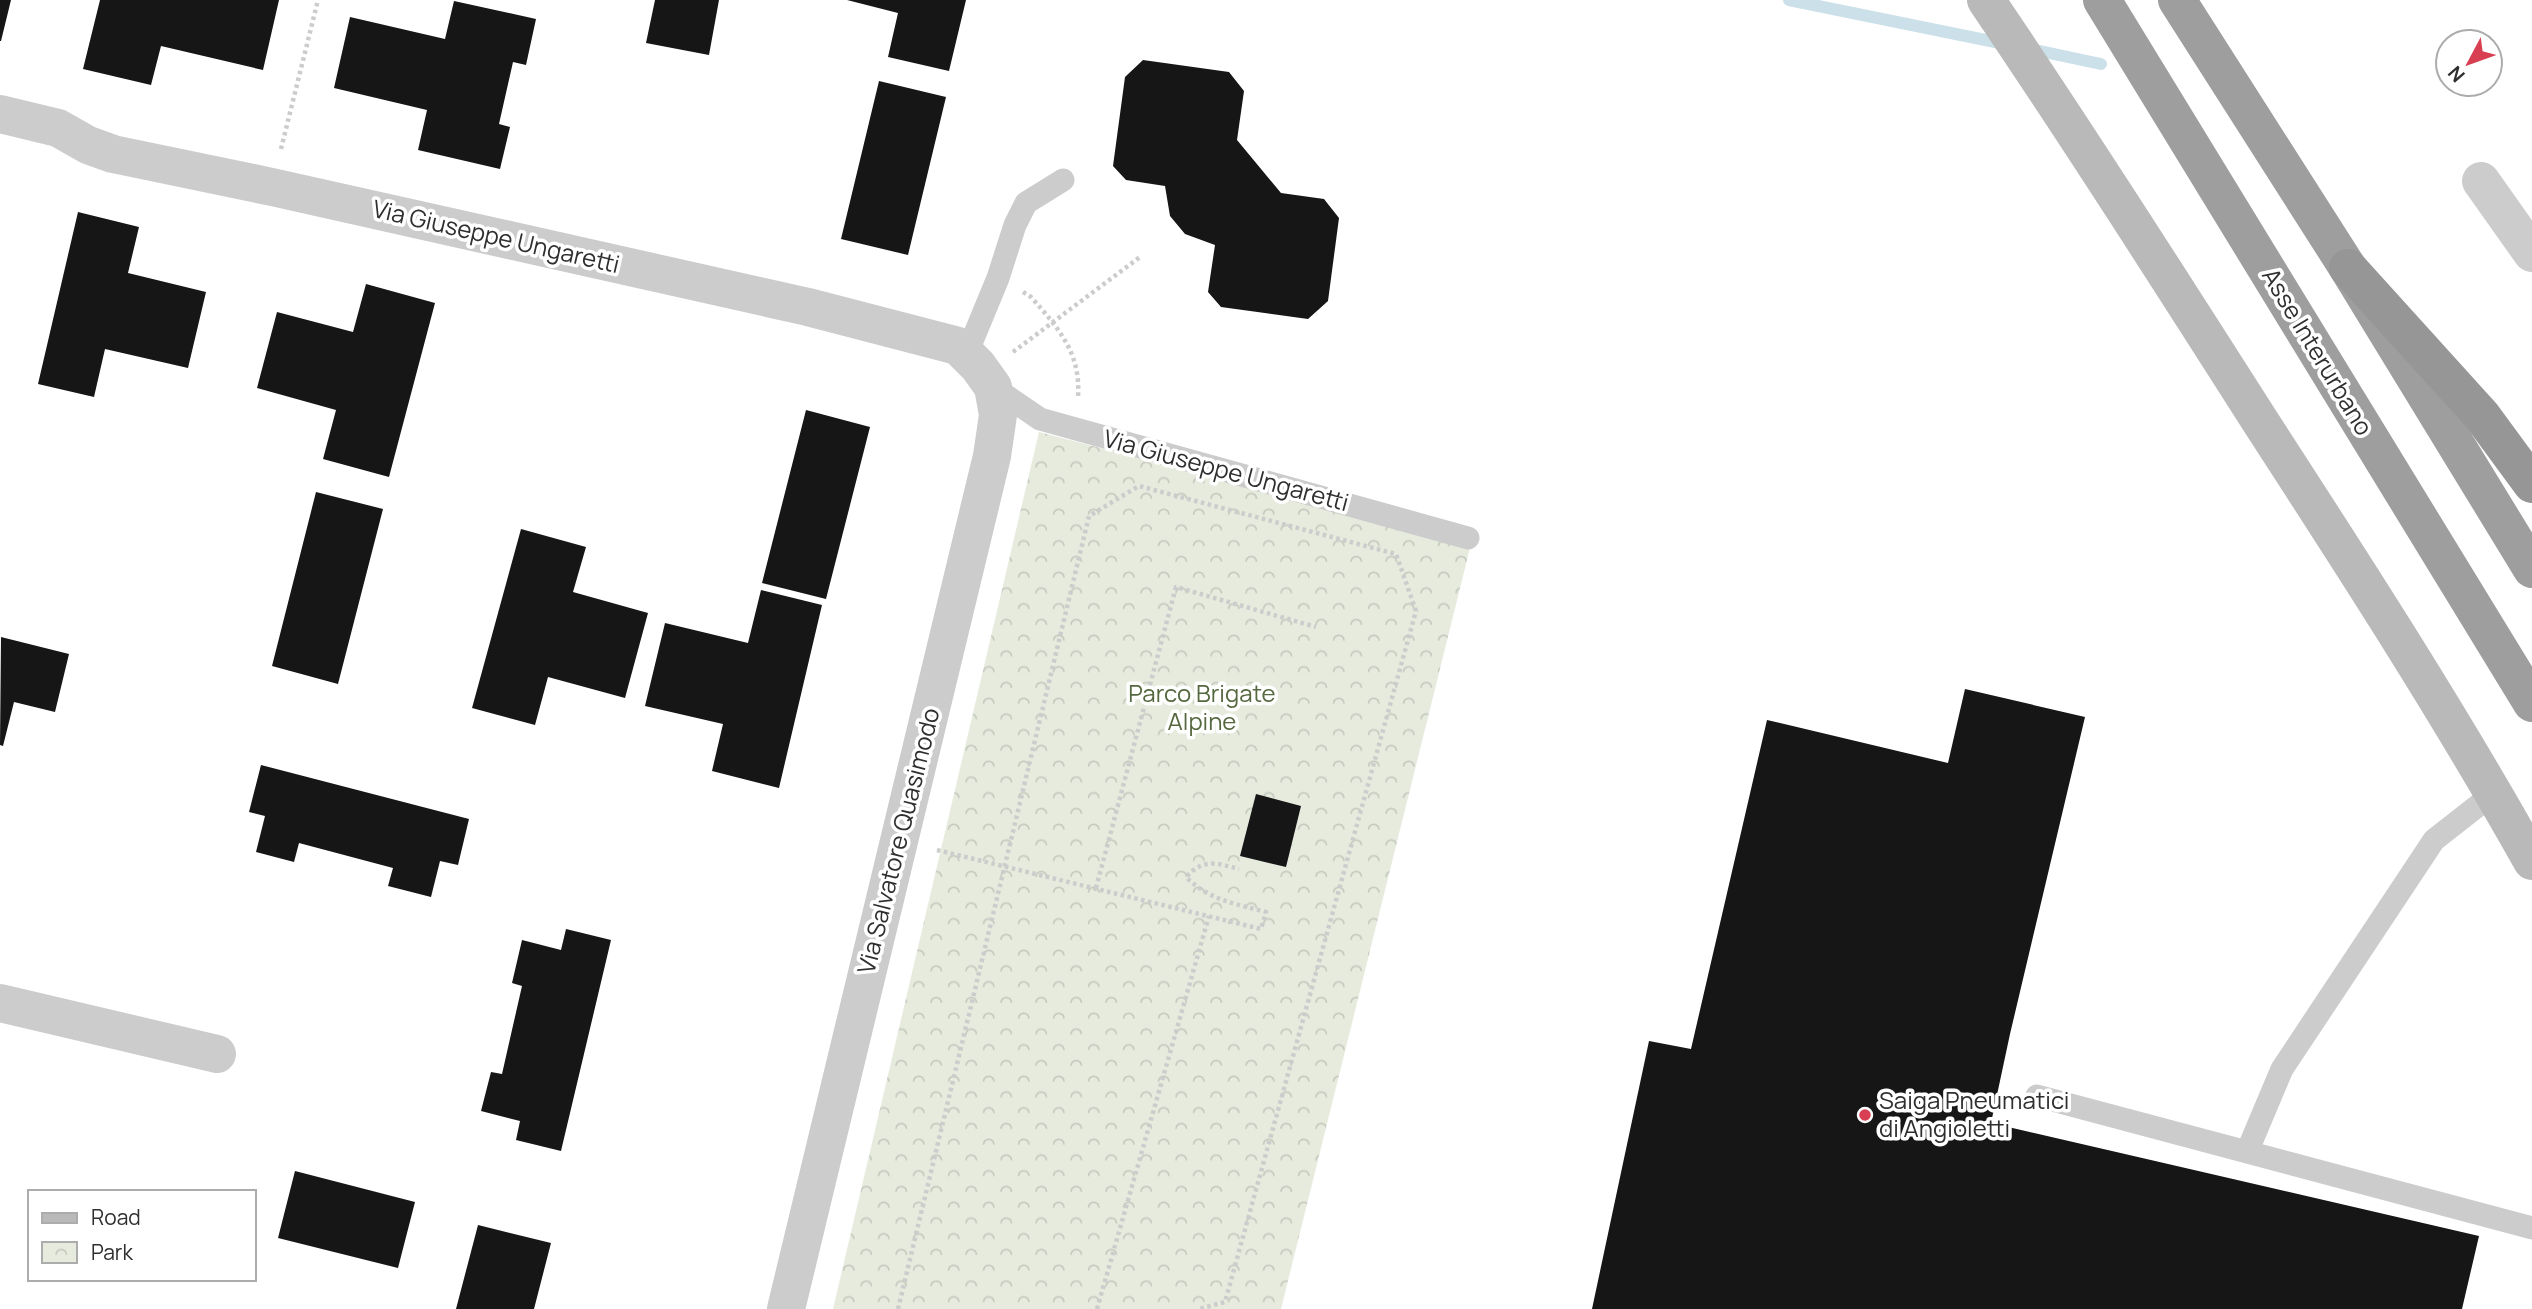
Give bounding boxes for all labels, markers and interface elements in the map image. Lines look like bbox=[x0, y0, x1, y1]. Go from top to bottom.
north arrow bbox=[2434, 28, 2504, 98]
text: N bbox=[2442, 60, 2470, 88]
street label: Via Giuseppe Ungaretti bbox=[370, 191, 623, 280]
street label: Asse Interurbano bbox=[2255, 261, 2381, 441]
street label: Via Giuseppe Ungaretti bbox=[1100, 421, 1353, 518]
park label: Parco Brigate Alpine bbox=[1128, 676, 1276, 737]
street label: Via Salvatore Quasimodo bbox=[849, 704, 947, 977]
place label: Saiga Pneumatici di Angioletti bbox=[1879, 1083, 2069, 1144]
marker: Saiga Pneumatici di Angioletti bbox=[1857, 1107, 1873, 1123]
legend bbox=[28, 1190, 256, 1281]
text: Road bbox=[91, 1203, 141, 1231]
text: Park bbox=[91, 1238, 133, 1266]

